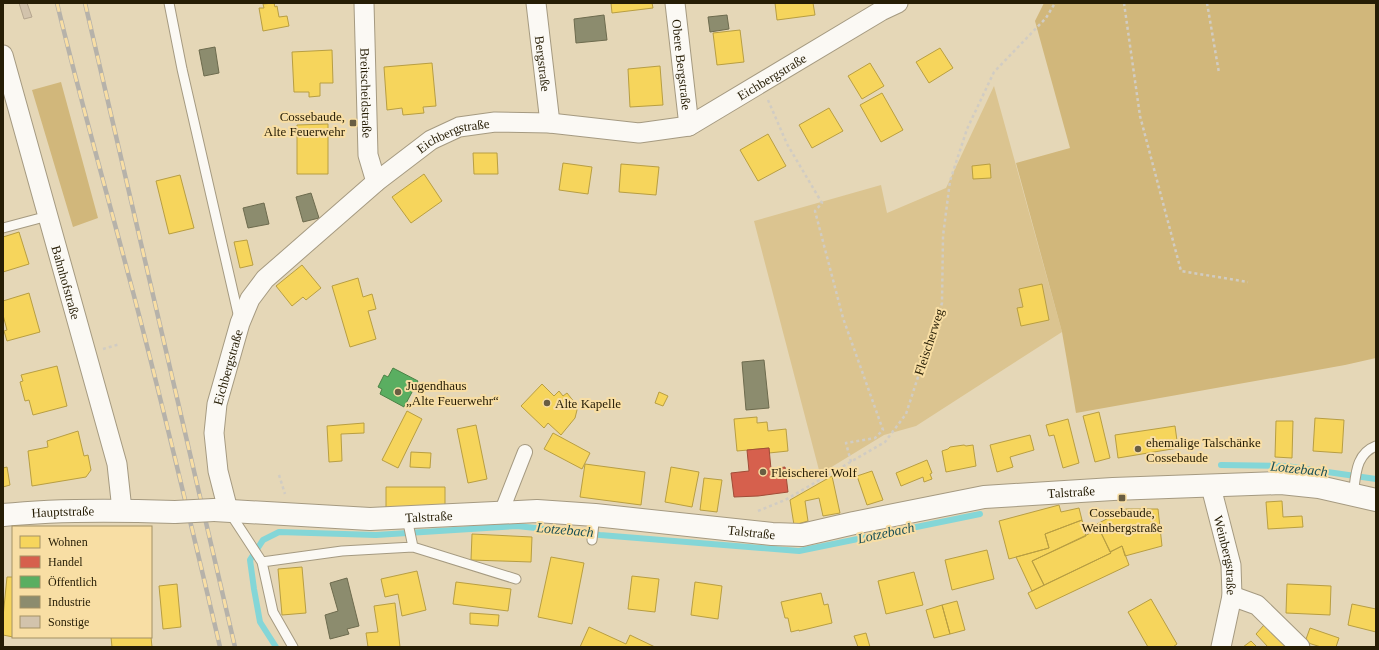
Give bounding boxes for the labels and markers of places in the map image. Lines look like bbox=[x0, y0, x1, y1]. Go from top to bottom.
place label: Cossebaude, Alte Feuerwehr bbox=[264, 109, 346, 139]
marker: Cossebaude, Alte Feuerwehr bbox=[348, 118, 358, 128]
place label: Jugendhaus „Alte Feuerwehr“ bbox=[406, 378, 499, 408]
marker: Jugendhaus „Alte Feuerwehr“ bbox=[393, 387, 403, 397]
place label: Alte Kapelle bbox=[555, 396, 621, 411]
marker: Alte Kapelle bbox=[542, 398, 552, 408]
place label: ehemalige Talschänke Cossebaude bbox=[1146, 435, 1261, 465]
marker: ehemalige Talschänke Cossebaude bbox=[1133, 444, 1143, 454]
place label: Fleischerei Wolf bbox=[771, 465, 857, 480]
marker: Fleischerei Wolf bbox=[758, 467, 768, 477]
marker: Cossebaude, Weinbergstraße bbox=[1117, 493, 1127, 503]
place label: Cossebaude, Weinbergstraße bbox=[1081, 505, 1163, 535]

